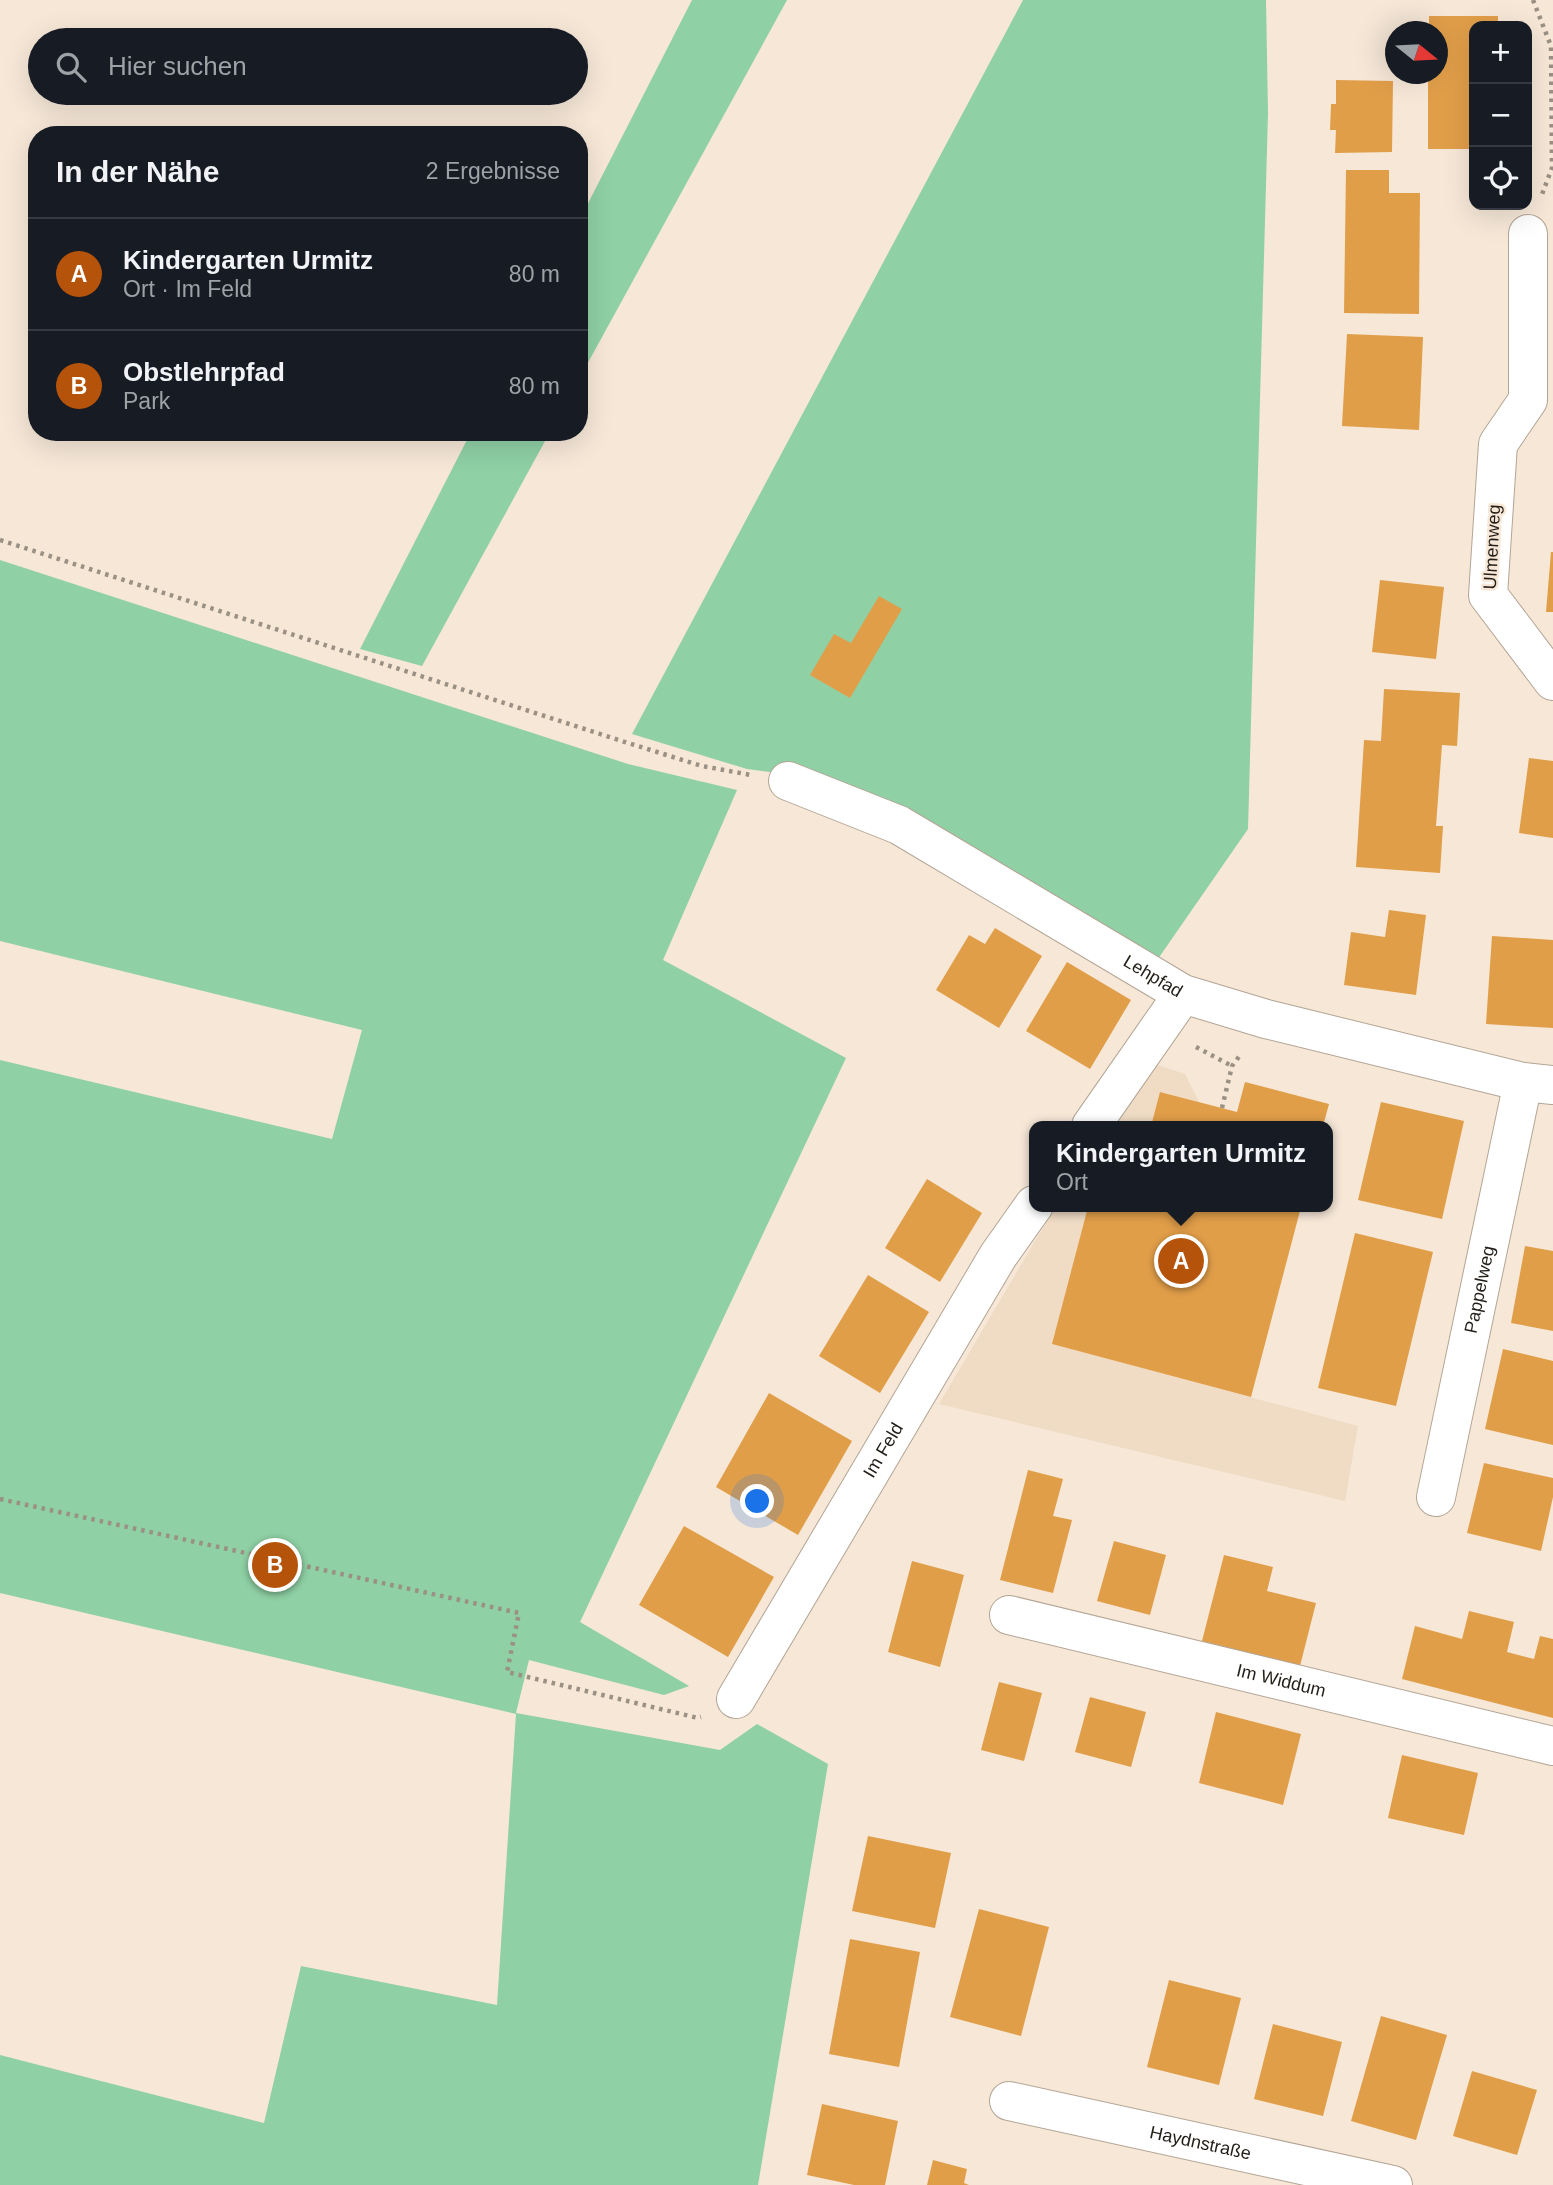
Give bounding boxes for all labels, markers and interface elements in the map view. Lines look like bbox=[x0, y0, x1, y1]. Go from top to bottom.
north arrow bbox=[1385, 21, 1448, 84]
map controls bbox=[1469, 21, 1532, 210]
button: + bbox=[1469, 21, 1532, 84]
search box bbox=[28, 28, 588, 105]
icon: search bbox=[52, 48, 90, 86]
text: Hier suchen bbox=[108, 51, 247, 81]
button: − bbox=[1469, 84, 1532, 147]
button: locate bbox=[1469, 147, 1532, 210]
text: In der Nähe bbox=[56, 155, 219, 188]
text: 2 Ergebnisse bbox=[426, 158, 560, 184]
text: Kindergarten Urmitz bbox=[123, 245, 373, 275]
text: A bbox=[71, 261, 87, 287]
text: 80 m bbox=[509, 261, 560, 287]
text: Ort · Im Feld bbox=[123, 276, 252, 302]
text: Obstlehrpfad bbox=[123, 357, 285, 387]
text: B bbox=[71, 373, 87, 399]
text: 80 m bbox=[509, 373, 560, 399]
text: Park bbox=[123, 388, 170, 414]
street label: Ulmenweg bbox=[1480, 504, 1504, 590]
street label: Lehpfad bbox=[1120, 951, 1186, 1001]
popup bbox=[1029, 1121, 1333, 1212]
text: Kindergarten Urmitz bbox=[1056, 1138, 1306, 1168]
text: Ort bbox=[1056, 1169, 1088, 1195]
pin: A bbox=[1158, 1235, 1204, 1287]
street label: Pappelweg bbox=[1461, 1244, 1498, 1335]
street label: Im Feld bbox=[859, 1419, 907, 1481]
your location bbox=[740, 1484, 774, 1518]
pin: B bbox=[252, 1539, 298, 1591]
street label: Im Widdum bbox=[1235, 1660, 1328, 1701]
street label: Haydnstraße bbox=[1148, 2122, 1253, 2164]

